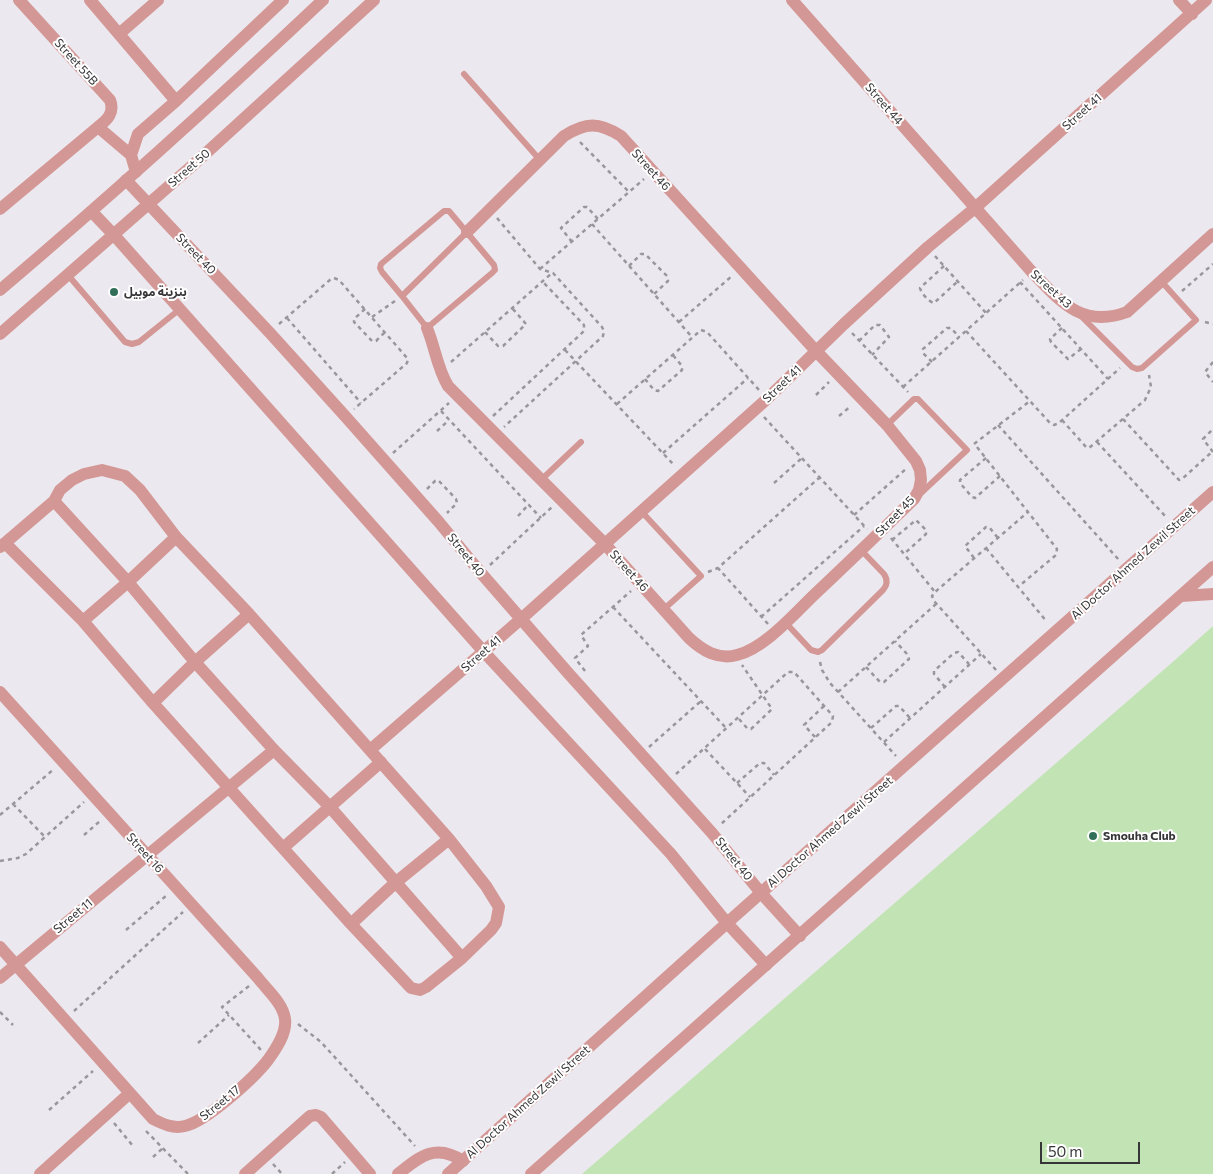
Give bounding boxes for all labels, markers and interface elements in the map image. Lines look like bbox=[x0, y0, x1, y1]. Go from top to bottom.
street label: Street 55B bbox=[51, 36, 101, 88]
street label: Street 44 bbox=[862, 80, 906, 128]
street label: Street 41 bbox=[1059, 91, 1105, 133]
street label: Street 50 bbox=[165, 146, 213, 190]
street label: Street 46 bbox=[629, 146, 673, 194]
street label: Street 40 bbox=[173, 231, 219, 277]
street label: Street 43 bbox=[1028, 267, 1074, 311]
place label: بنزينة موبيل bbox=[124, 285, 187, 299]
marker: بنزينة موبيل bbox=[108, 286, 120, 298]
street label: Street 41 bbox=[760, 362, 804, 406]
street label: Street 45 bbox=[872, 493, 918, 539]
street label: Al Doctor Ahmed Zewil Street bbox=[1068, 503, 1198, 623]
street label: Street 40 bbox=[444, 531, 488, 579]
street label: Street 46 bbox=[607, 547, 651, 595]
street label: Street 41 bbox=[458, 633, 504, 675]
street label: Al Doctor Ahmed Zewil Street bbox=[764, 773, 896, 891]
place label: Smouha Club bbox=[1103, 829, 1176, 843]
street label: Street 16 bbox=[123, 830, 167, 876]
marker: Smouha Club bbox=[1087, 830, 1099, 842]
street label: Street 40 bbox=[712, 835, 756, 883]
street label: Street 11 bbox=[51, 896, 95, 936]
street label: Al Doctor Ahmed Zewil Street bbox=[463, 1042, 593, 1162]
street label: Street 17 bbox=[197, 1082, 243, 1124]
scale bar bbox=[1043, 1132, 1143, 1164]
text: 50 m bbox=[1048, 1142, 1082, 1160]

